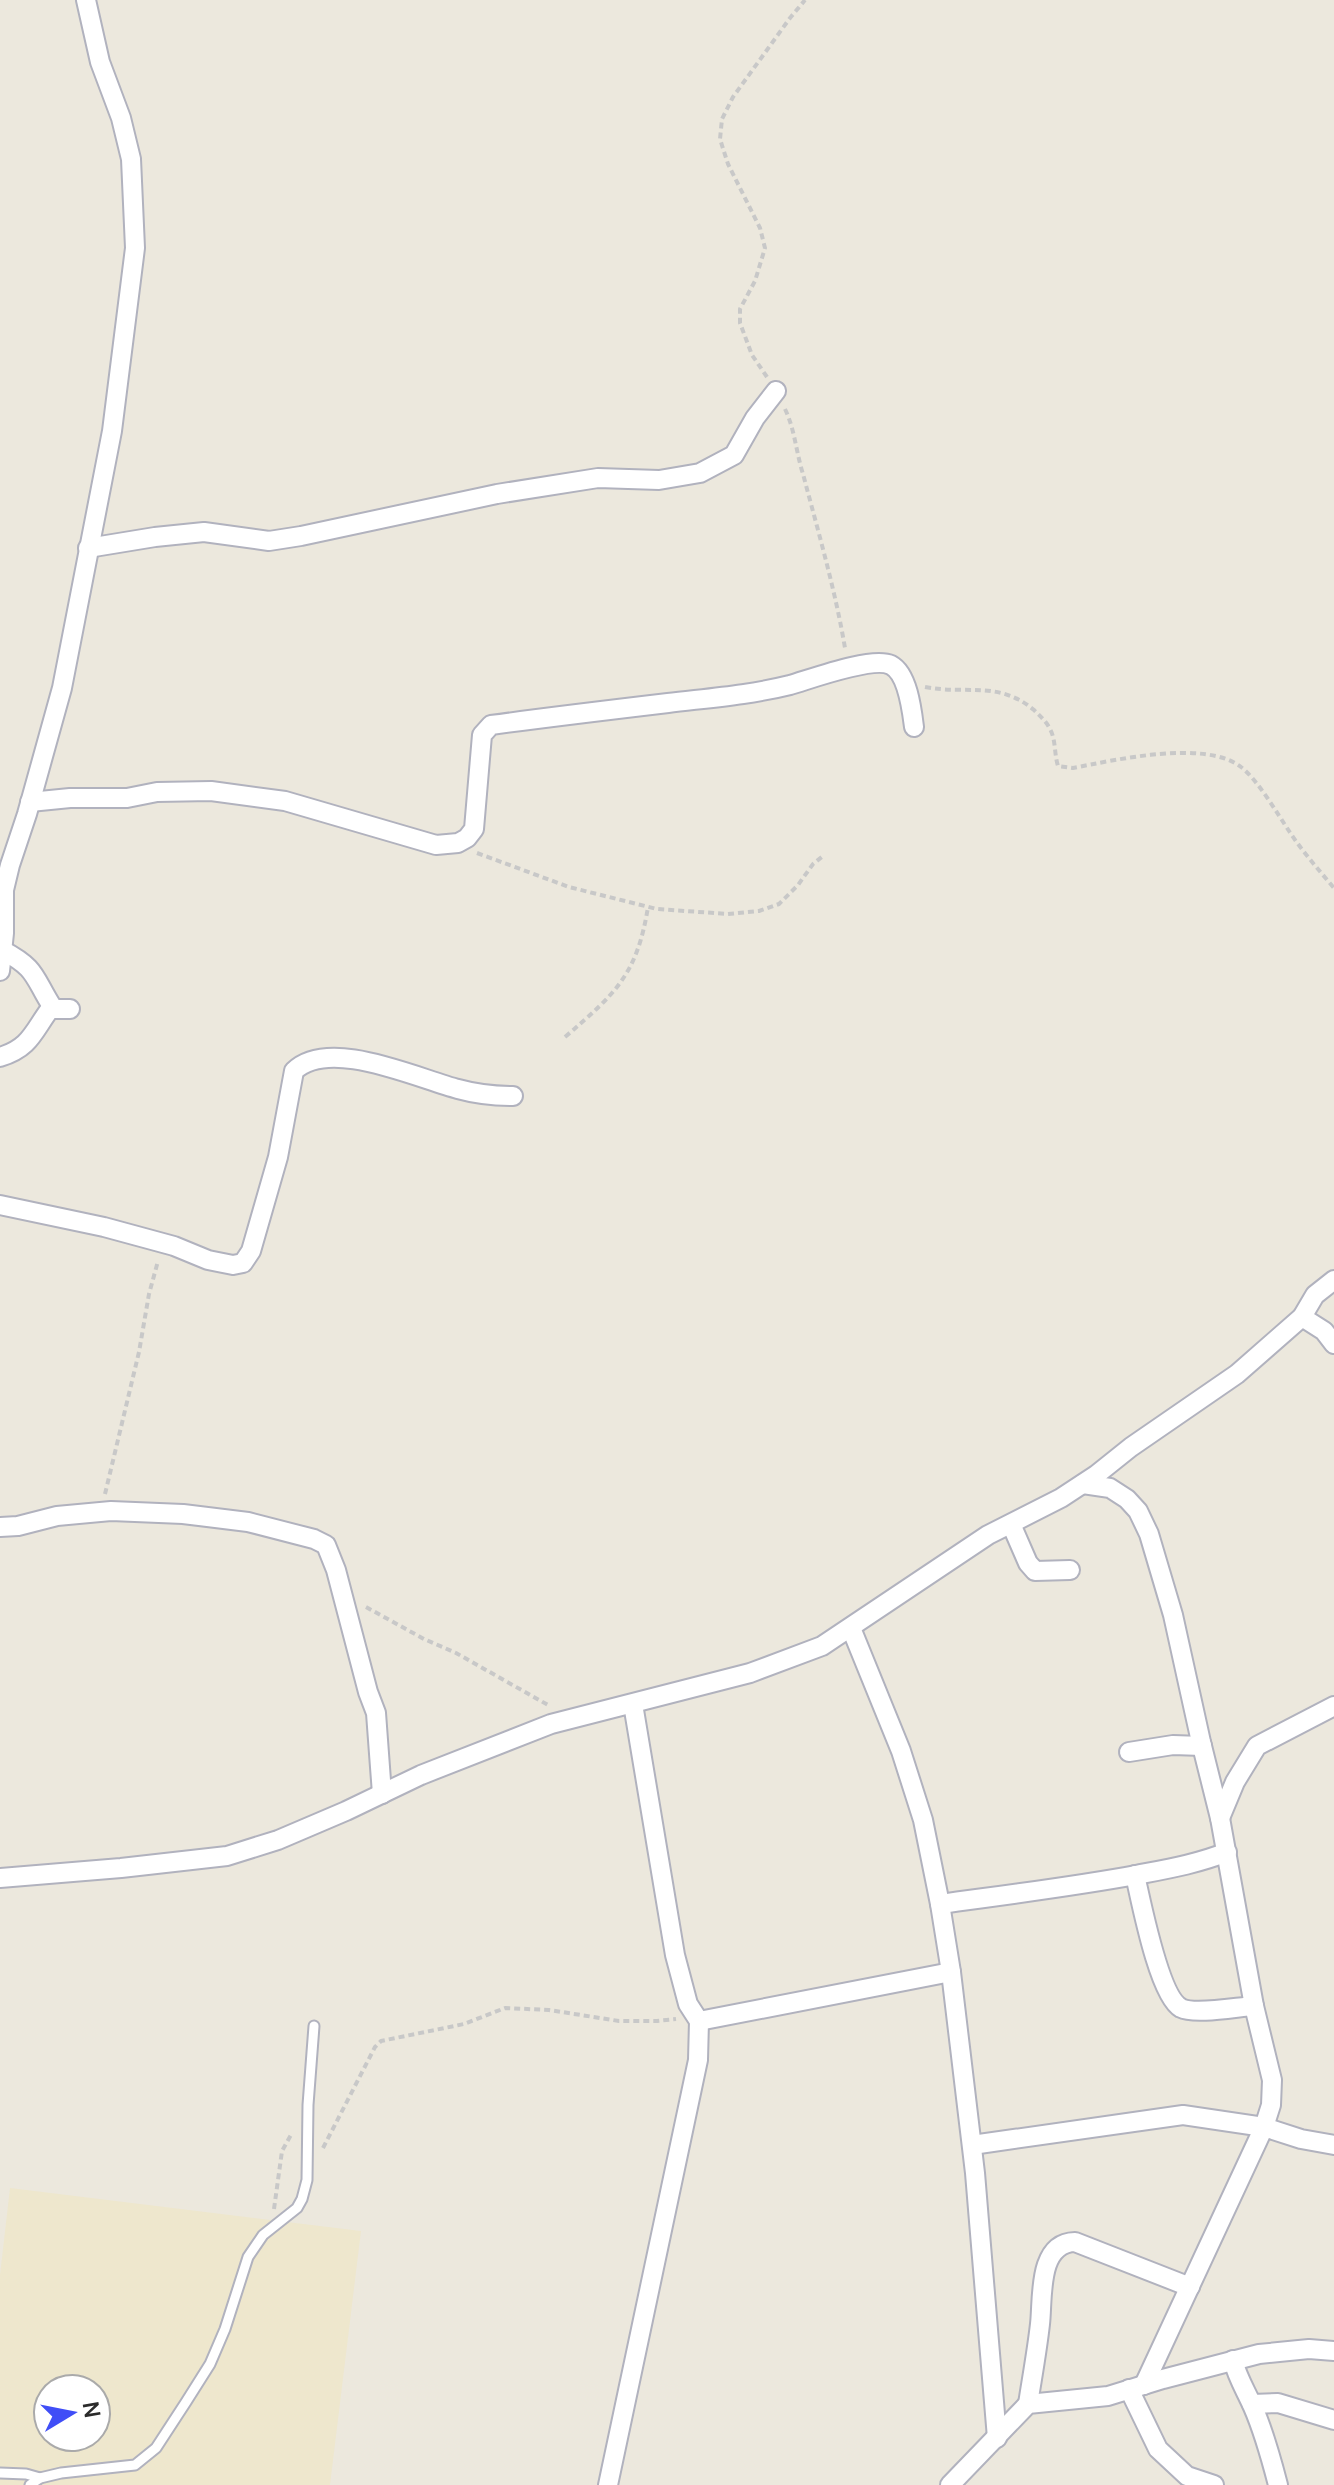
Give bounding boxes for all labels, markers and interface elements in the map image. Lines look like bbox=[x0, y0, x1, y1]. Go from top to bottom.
north arrow bbox=[32, 2373, 112, 2453]
text: N bbox=[76, 2399, 108, 2420]

